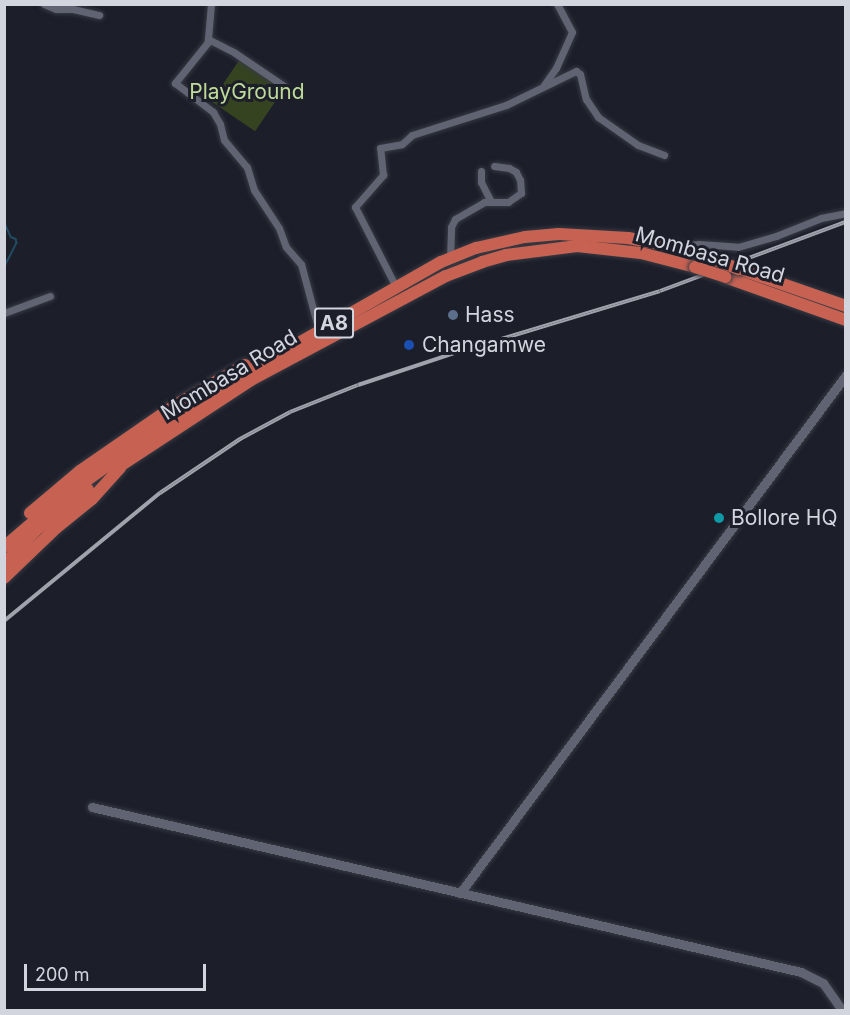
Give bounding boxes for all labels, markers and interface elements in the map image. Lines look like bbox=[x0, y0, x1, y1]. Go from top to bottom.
park label: PlayGround bbox=[189, 79, 305, 105]
street label: Mombasa Road bbox=[632, 222, 788, 288]
place label: Hass bbox=[465, 302, 515, 328]
road number: A8 bbox=[313, 306, 355, 340]
marker: Hass bbox=[446, 308, 460, 322]
street label: Mombasa Road bbox=[156, 324, 302, 426]
place label: Changamwe bbox=[422, 332, 546, 358]
marker: Changamwe bbox=[400, 336, 418, 354]
place label: Bollore HQ bbox=[731, 505, 837, 531]
marker: Bollore HQ bbox=[712, 511, 726, 525]
scale bar bbox=[27, 952, 208, 990]
text: 200 m bbox=[35, 964, 90, 985]

